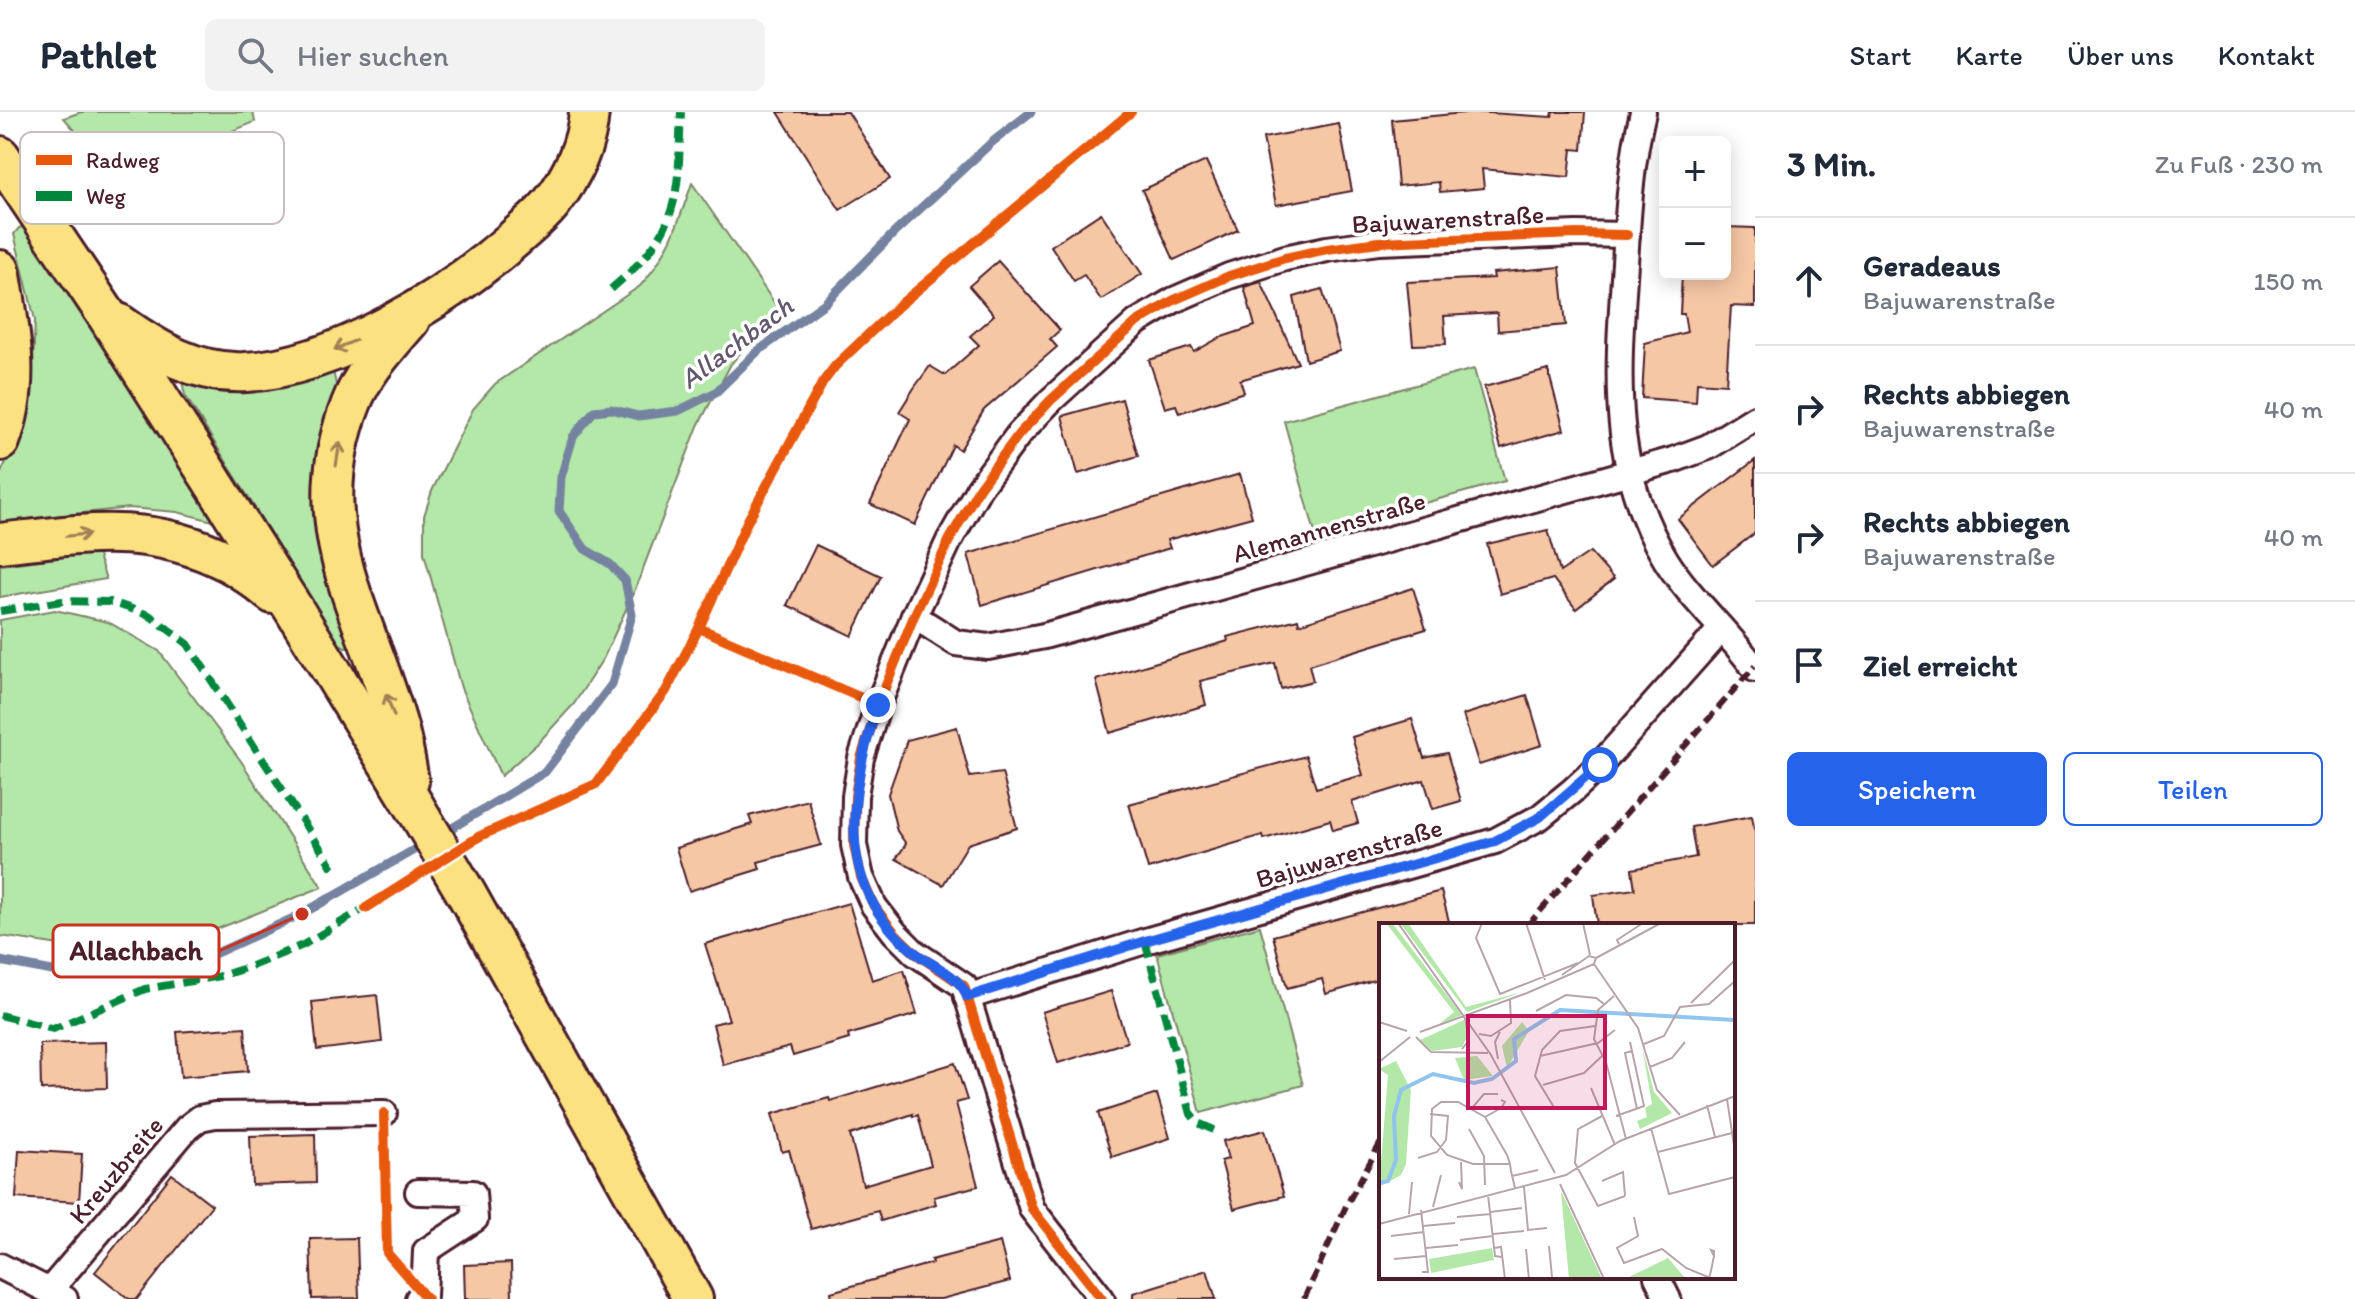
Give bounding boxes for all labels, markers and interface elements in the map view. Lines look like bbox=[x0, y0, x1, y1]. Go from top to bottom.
search box bbox=[205, 19, 765, 91]
text: Pathlet bbox=[40, 32, 157, 78]
icon: search bbox=[233, 33, 277, 77]
text: Hier suchen bbox=[297, 37, 449, 74]
text: Start bbox=[1850, 38, 1912, 72]
text: Karte bbox=[1956, 38, 2023, 72]
text: Über uns bbox=[2067, 38, 2174, 72]
text: Kontakt bbox=[2218, 38, 2315, 72]
legend bbox=[20, 132, 284, 224]
map controls bbox=[1659, 136, 1731, 280]
button: + bbox=[1659, 136, 1731, 208]
text: 3 Min. bbox=[1787, 144, 1876, 185]
text: Radweg bbox=[86, 147, 160, 174]
text: Zu Fuß · 230 m bbox=[2155, 148, 2323, 180]
text: Weg bbox=[86, 183, 127, 210]
street label: Bajuwarenstraße bbox=[1351, 198, 1545, 240]
button: − bbox=[1659, 208, 1731, 280]
text: Geradeaus bbox=[1863, 247, 2001, 284]
icon: ahead bbox=[1787, 259, 1831, 303]
text: 150 m bbox=[2254, 265, 2323, 297]
text: Bajuwarenstraße bbox=[1863, 284, 2056, 316]
water label: Allachbach bbox=[673, 288, 800, 396]
one-way arrow bbox=[333, 338, 357, 353]
text: Rechts abbiegen bbox=[1863, 375, 2070, 412]
icon: right bbox=[1787, 387, 1831, 431]
text: 40 m bbox=[2264, 393, 2323, 425]
text: Bajuwarenstraße bbox=[1863, 412, 2056, 444]
one-way arrow bbox=[332, 442, 347, 467]
street label: Alemannenstraße bbox=[1229, 484, 1429, 570]
text: Rechts abbiegen bbox=[1863, 503, 2070, 540]
icon: right bbox=[1787, 515, 1831, 559]
text: 40 m bbox=[2264, 521, 2323, 553]
one-way arrow bbox=[64, 528, 90, 543]
text: Bajuwarenstraße bbox=[1863, 540, 2056, 572]
icon: arrive bbox=[1787, 643, 1831, 687]
text: Ziel erreicht bbox=[1863, 647, 2018, 684]
route end bbox=[860, 687, 896, 723]
one-way arrow bbox=[382, 692, 397, 717]
route start bbox=[1582, 747, 1618, 783]
button: Speichern bbox=[1787, 752, 2047, 826]
button: Teilen bbox=[2063, 752, 2323, 826]
street label: Bajuwarenstraße bbox=[1252, 811, 1446, 895]
inset map bbox=[1379, 923, 1735, 1279]
callout: Allachbach bbox=[53, 925, 219, 977]
text: Allachbach bbox=[68, 933, 203, 967]
street label: Kreuzbreite bbox=[62, 1110, 170, 1230]

